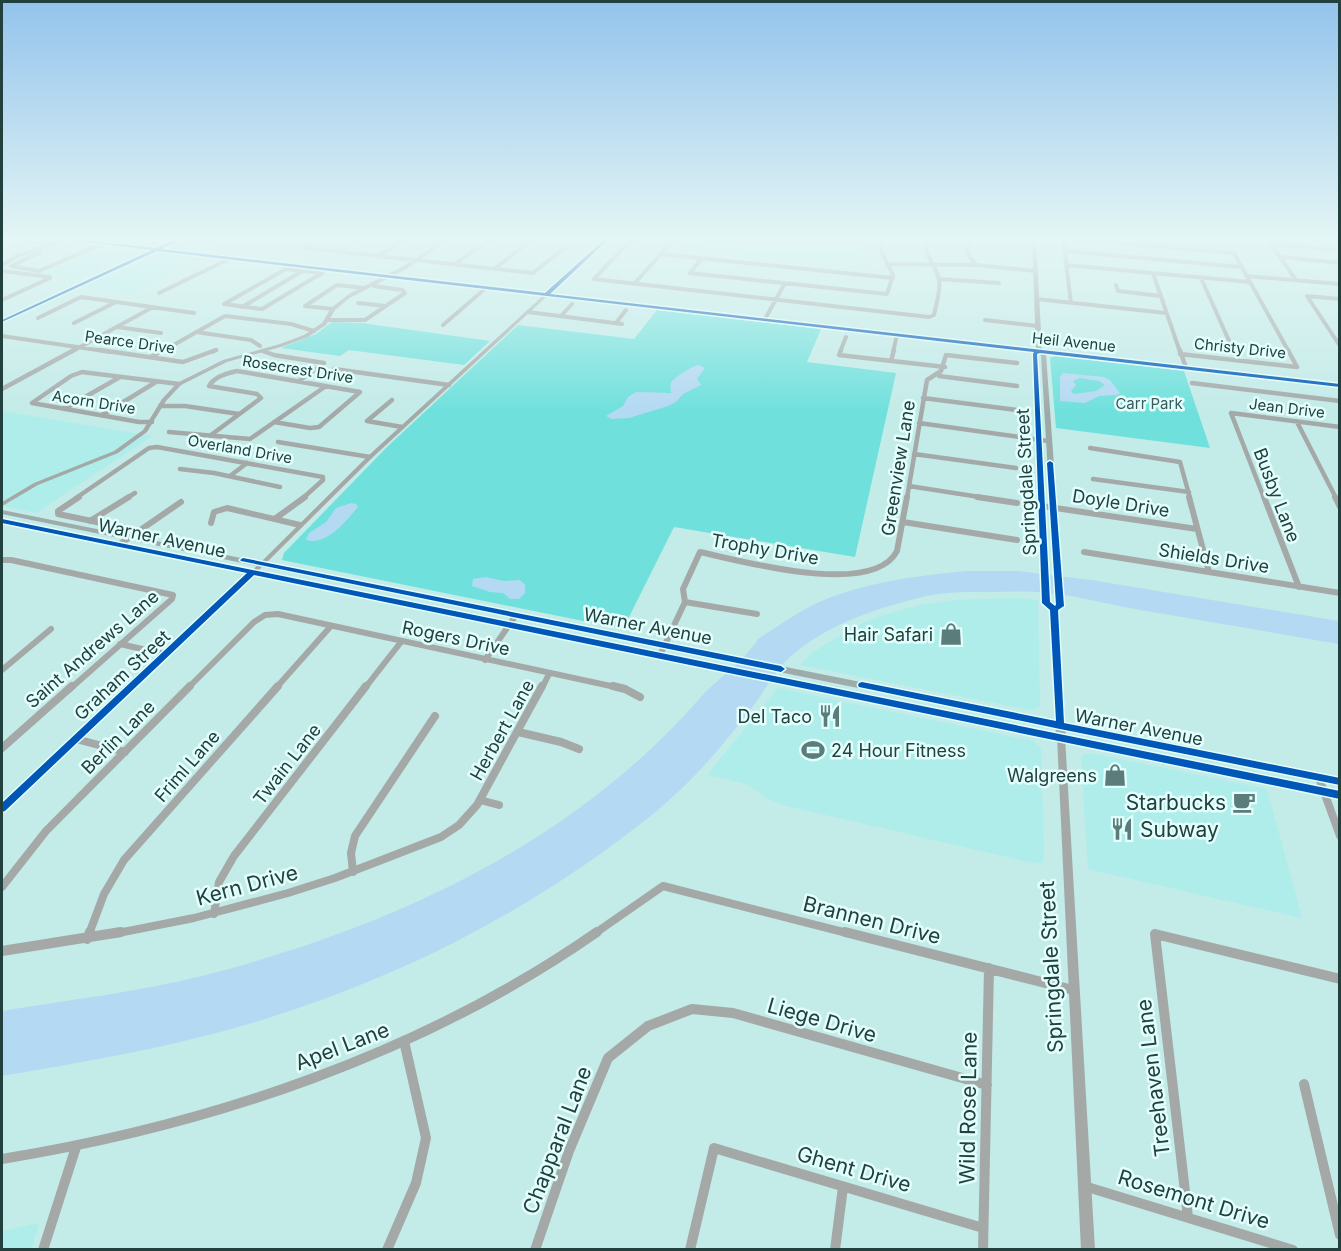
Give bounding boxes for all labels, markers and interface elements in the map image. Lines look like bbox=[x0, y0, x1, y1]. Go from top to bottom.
street label: Pearce Drive bbox=[84, 326, 176, 358]
street label: Heil Avenue bbox=[1031, 328, 1117, 356]
street label: Christy Drive bbox=[1193, 334, 1287, 362]
street label: Rosecrest Drive bbox=[241, 351, 355, 387]
street label: Acorn Drive bbox=[51, 386, 137, 418]
park label: Carr Park bbox=[1115, 394, 1183, 413]
street label: Jean Drive bbox=[1248, 394, 1326, 422]
street label: Greenview Lane bbox=[877, 399, 919, 537]
street label: Springdale Street bbox=[1012, 408, 1040, 556]
street label: Overland Drive bbox=[186, 430, 294, 468]
street label: Busby Lane bbox=[1249, 445, 1305, 545]
street label: Doyle Drive bbox=[1071, 485, 1171, 521]
street label: Warner Avenue bbox=[96, 514, 228, 562]
street label: Trophy Drive bbox=[709, 529, 821, 569]
street label: Shields Drive bbox=[1157, 539, 1271, 577]
street label: Saint Andrews Lane bbox=[21, 586, 163, 712]
street label: Warner Avenue bbox=[582, 603, 714, 649]
street label: Rogers Drive bbox=[400, 616, 512, 660]
shop icon: Hair Safari bbox=[938, 621, 964, 647]
place label: Hair Safari bbox=[844, 624, 933, 645]
street label: Graham Street bbox=[70, 625, 174, 725]
street label: Herbert Lane bbox=[466, 676, 538, 784]
street label: Berlin Lane bbox=[77, 696, 159, 778]
restaurant icon: Del Taco bbox=[817, 703, 843, 729]
street label: Warner Avenue bbox=[1073, 704, 1205, 750]
place label: Del Taco bbox=[738, 706, 812, 727]
street label: Twain Lane bbox=[249, 719, 325, 809]
street label: Friml Lane bbox=[150, 726, 224, 806]
sports icon: 24 Hour Fitness bbox=[800, 737, 826, 763]
place label: 24 Hour Fitness bbox=[831, 740, 966, 761]
shop icon: Walgreens bbox=[1102, 762, 1128, 788]
place label: Walgreens bbox=[1007, 765, 1097, 786]
cafe icon: Starbucks bbox=[1231, 789, 1257, 815]
place label: Starbucks bbox=[1126, 790, 1226, 815]
restaurant icon: Subway bbox=[1109, 816, 1135, 842]
place label: Subway bbox=[1140, 817, 1219, 842]
street label: Kern Drive bbox=[193, 859, 301, 911]
street label: Springdale Street bbox=[1034, 880, 1068, 1054]
street label: Brannen Drive bbox=[801, 891, 943, 949]
street label: Liege Drive bbox=[765, 993, 879, 1047]
street label: Treehaven Lane bbox=[1131, 998, 1175, 1158]
street label: Apel Lane bbox=[291, 1017, 393, 1075]
street label: Wild Rose Lane bbox=[954, 1031, 982, 1185]
street label: Chapparal Lane bbox=[517, 1063, 597, 1217]
street label: Ghent Drive bbox=[794, 1141, 914, 1197]
street label: Rosemont Drive bbox=[1115, 1164, 1273, 1234]

